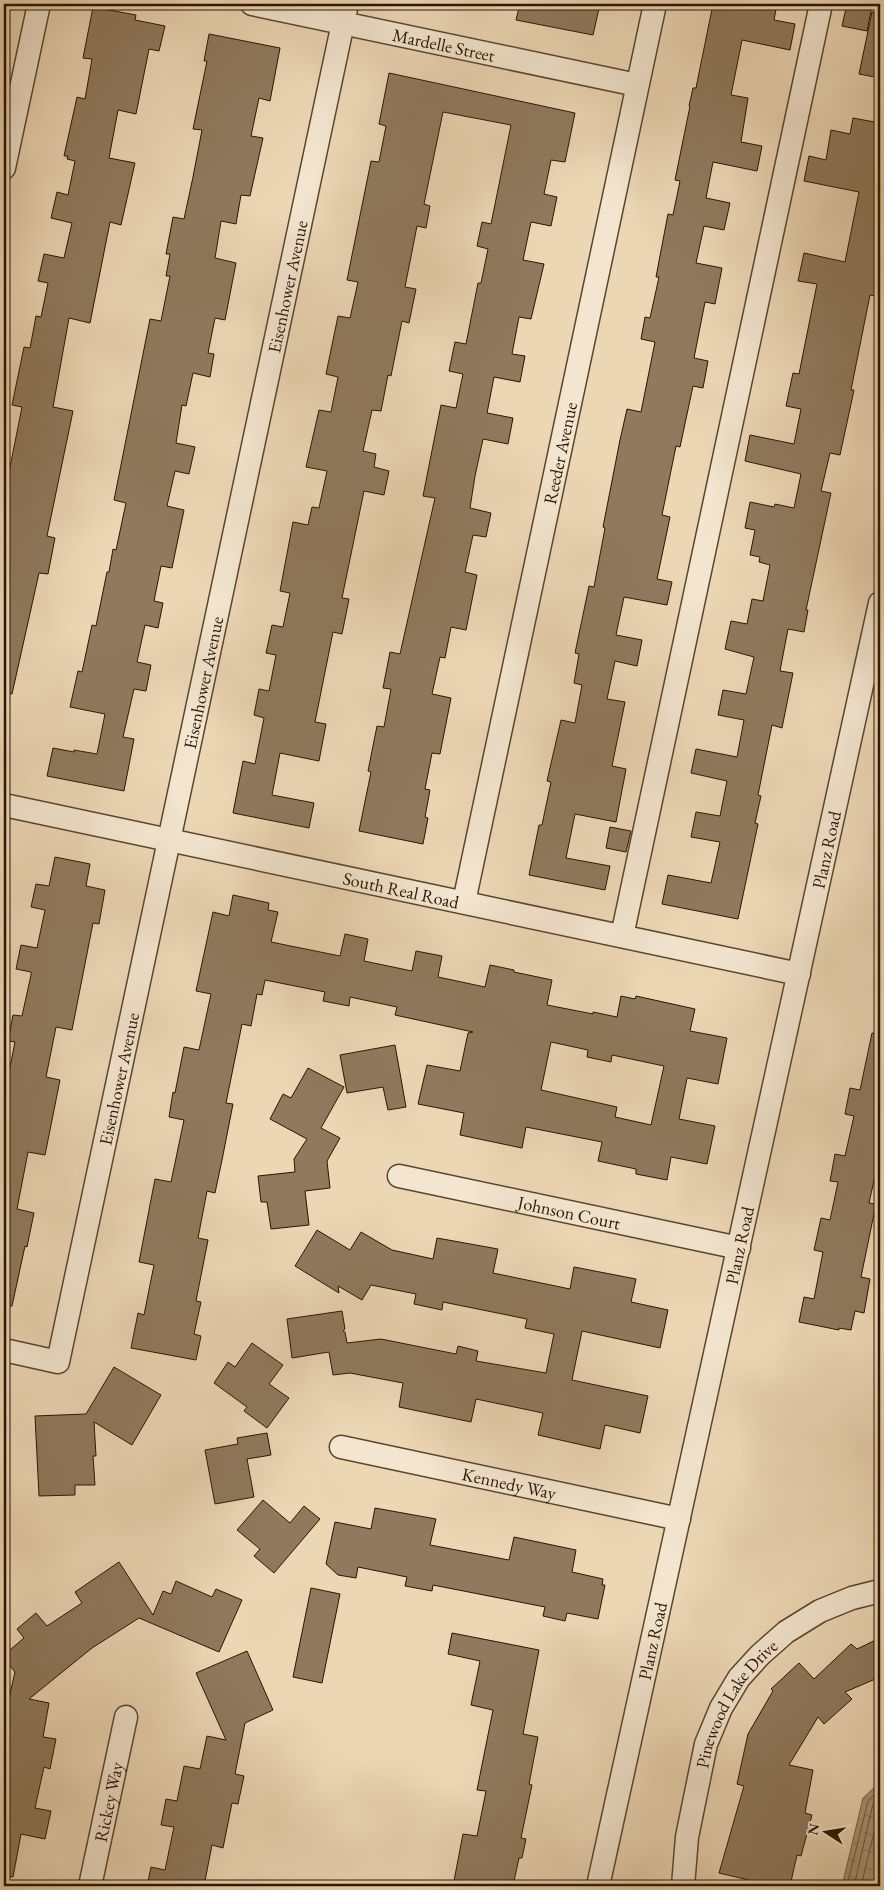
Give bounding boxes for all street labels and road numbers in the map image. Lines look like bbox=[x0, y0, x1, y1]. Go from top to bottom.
street label: Mardelle Street bbox=[391, 22, 497, 66]
street label: Eisenhower Avenue bbox=[262, 218, 312, 355]
street label: Reeder Avenue bbox=[537, 400, 582, 506]
street label: Eisenhower Avenue bbox=[177, 614, 228, 751]
street label: Planz Road bbox=[806, 808, 846, 891]
street label: South Real Road bbox=[341, 866, 462, 913]
street label: Eisenhower Avenue bbox=[93, 1010, 144, 1147]
street label: Johnson Court bbox=[514, 1190, 623, 1234]
street label: Planz Road bbox=[719, 1203, 759, 1286]
street label: Kennedy Way bbox=[460, 1462, 558, 1504]
street label: Planz Road bbox=[632, 1599, 672, 1682]
street label: Pinewood Lake Drive bbox=[690, 1634, 782, 1770]
street label: Rickey Way bbox=[88, 1760, 128, 1844]

